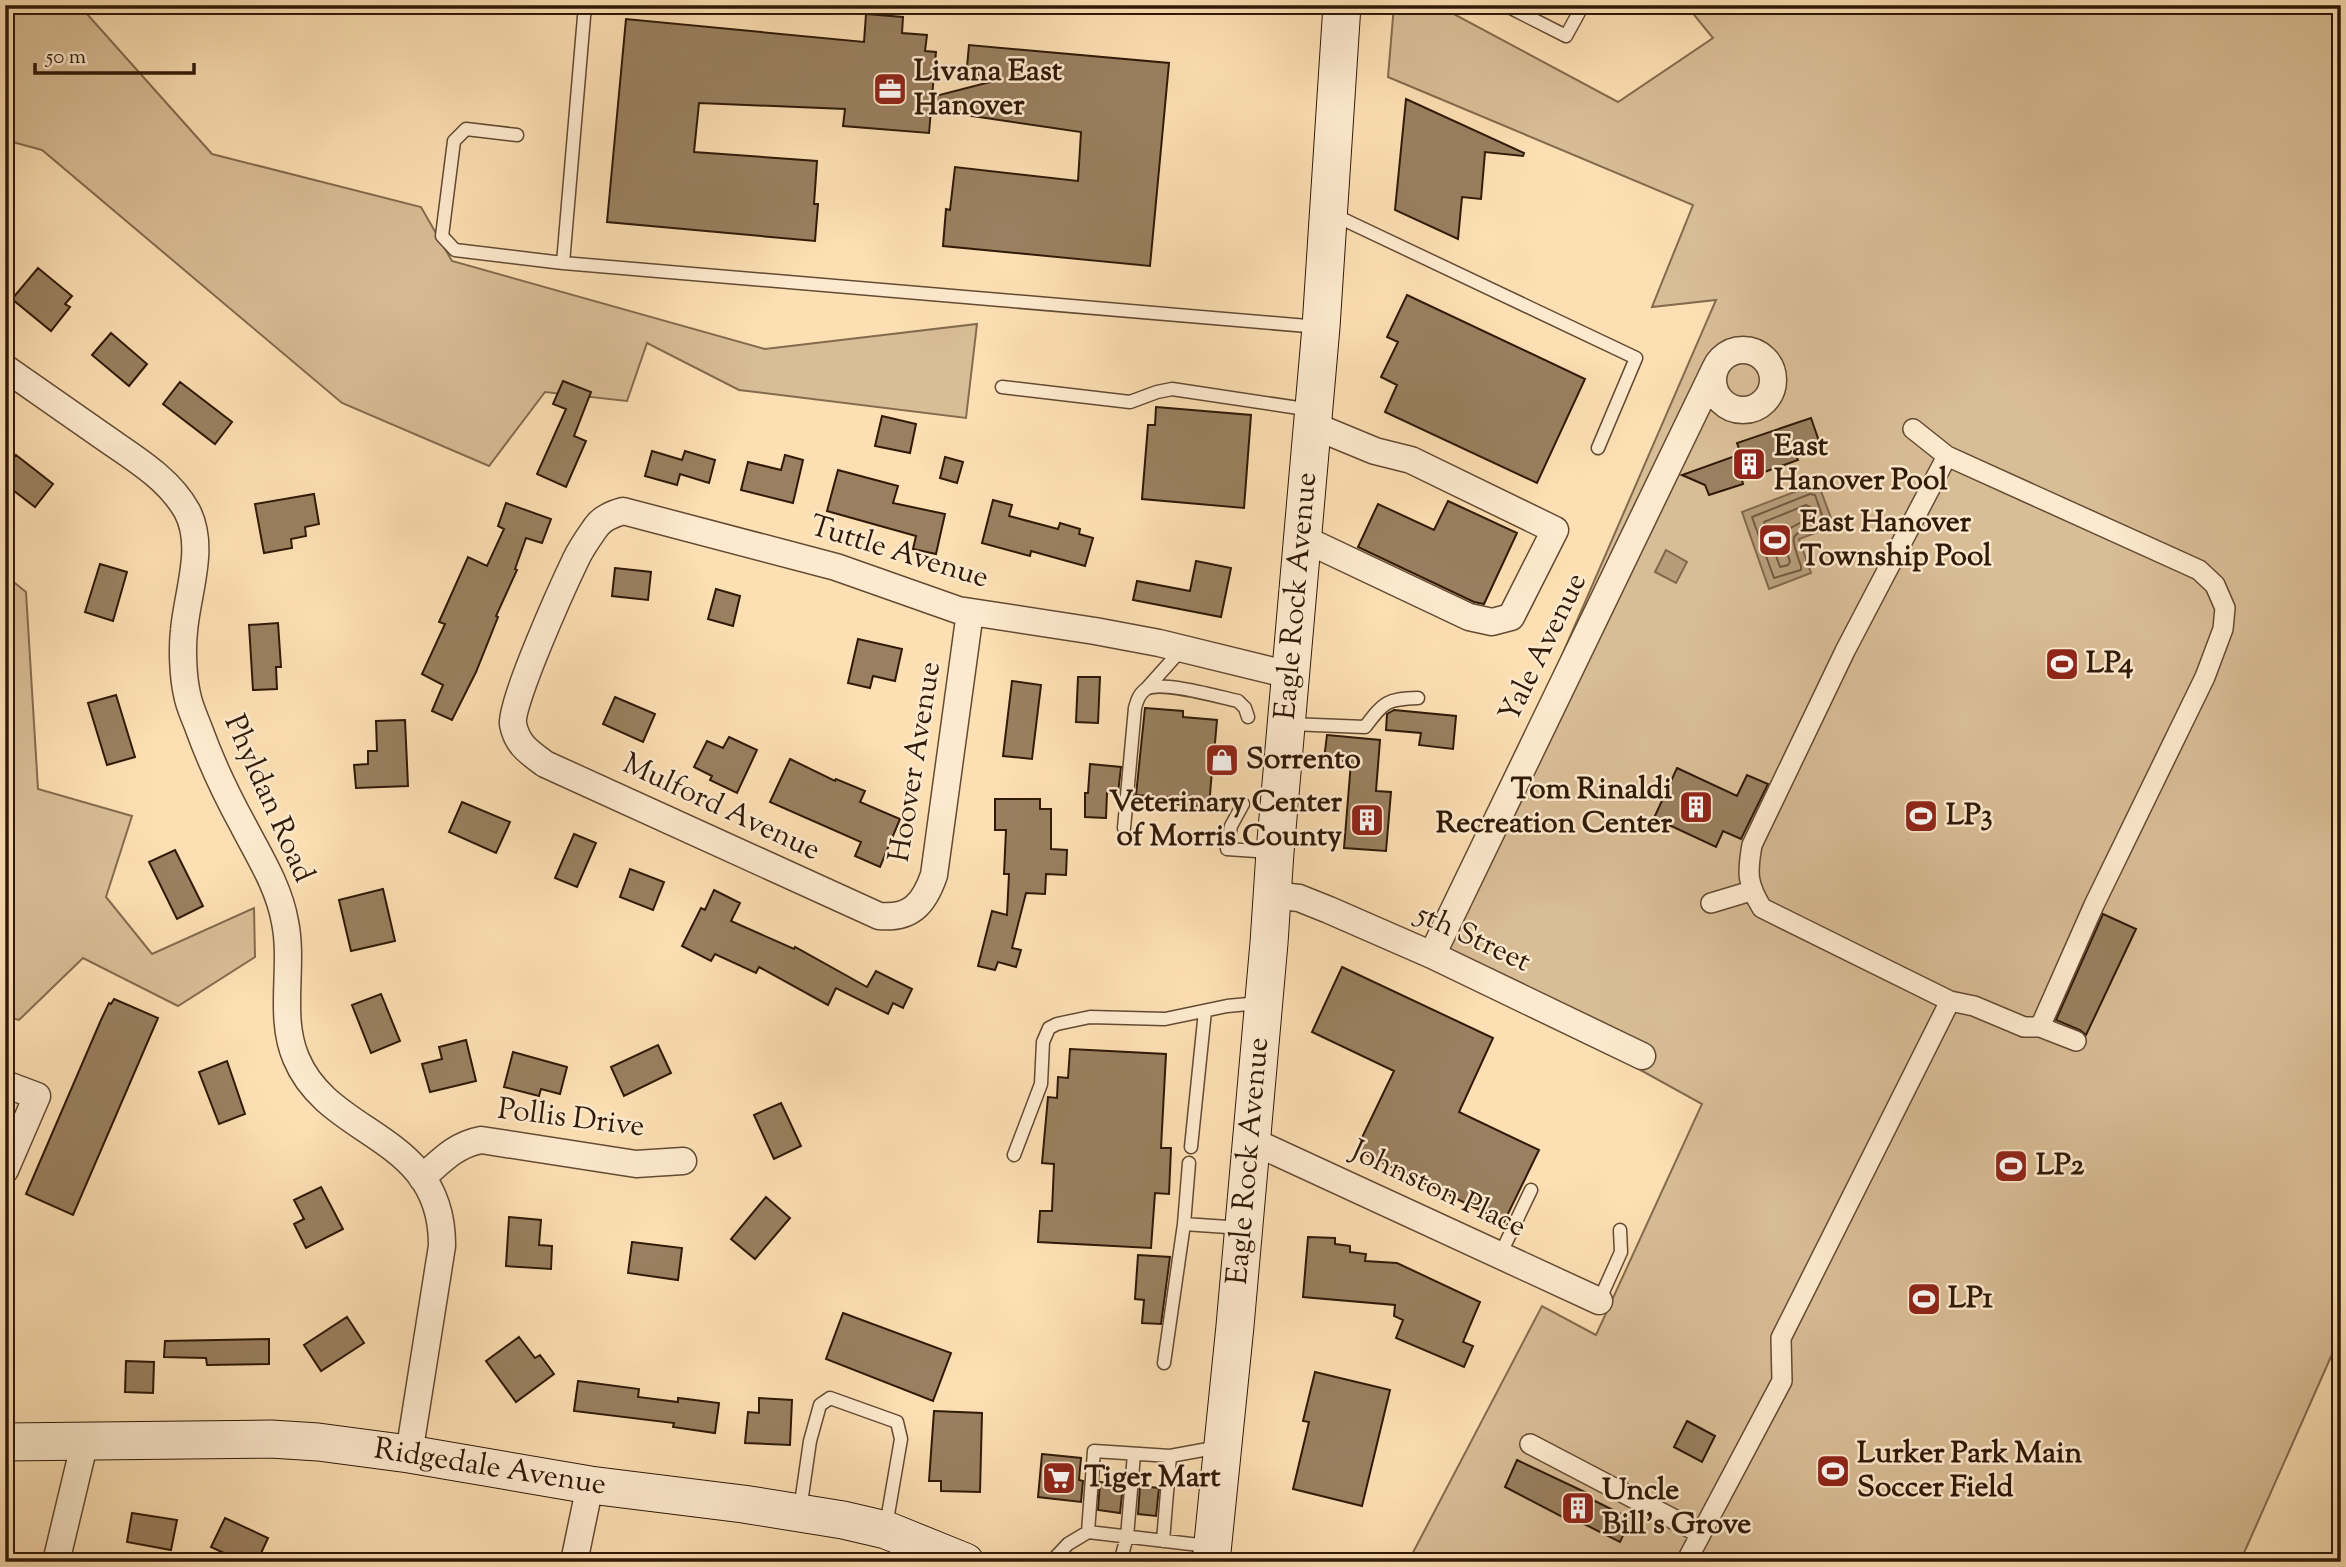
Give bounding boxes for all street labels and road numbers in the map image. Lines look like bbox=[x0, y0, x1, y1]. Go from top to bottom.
street label: Eagle Rock Avenue bbox=[1265, 471, 1329, 721]
street label: Tuttle Avenue bbox=[804, 505, 994, 601]
street label: Yale Avenue bbox=[1489, 566, 1599, 730]
street label: Hoover Avenue bbox=[879, 659, 953, 865]
street label: Phyldan Road bbox=[212, 708, 324, 890]
street label: Mulford Avenue bbox=[615, 743, 827, 873]
street label: 5th Street bbox=[1407, 893, 1537, 984]
street label: Eagle Rock Avenue bbox=[1217, 1036, 1281, 1286]
street label: Pollis Drive bbox=[495, 1089, 647, 1149]
street label: Johnston Place bbox=[1341, 1130, 1533, 1249]
street label: Ridgedale Avenue bbox=[371, 1428, 609, 1508]

